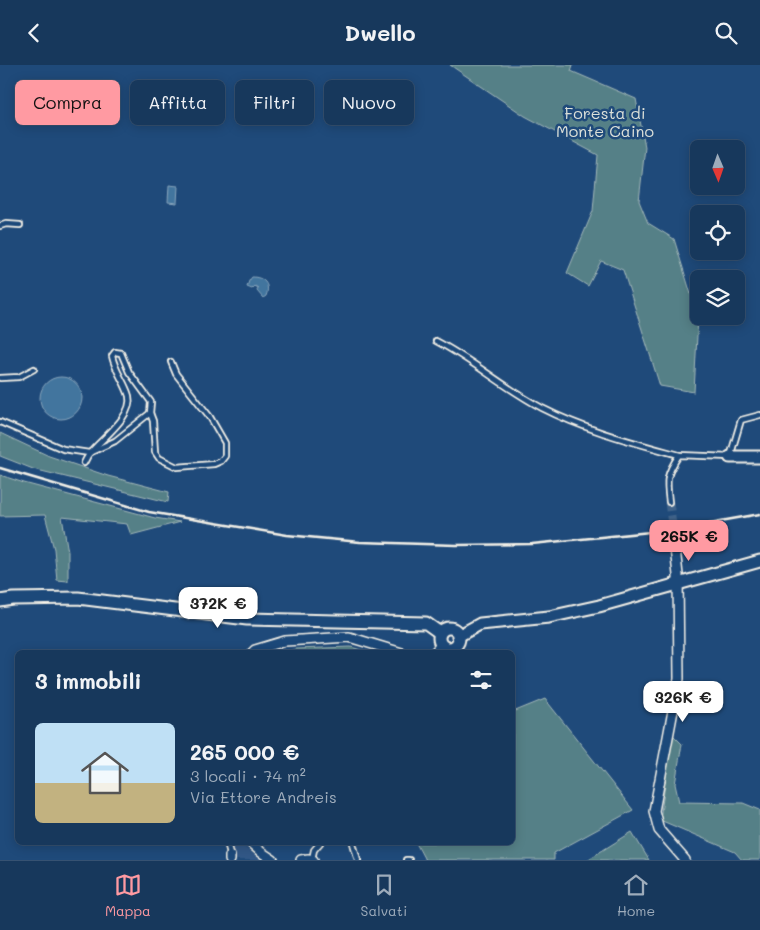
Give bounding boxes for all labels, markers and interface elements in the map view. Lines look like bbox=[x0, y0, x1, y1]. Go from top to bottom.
text: Dwello bbox=[344, 18, 416, 47]
icon: back bbox=[20, 19, 48, 47]
icon: search bbox=[712, 19, 740, 47]
chip: Compra bbox=[15, 80, 120, 125]
chip: Affitta bbox=[130, 80, 225, 125]
chip: Filtri bbox=[235, 80, 314, 125]
chip: Nuovo bbox=[324, 80, 414, 125]
park label: Foresta di Monte Caino bbox=[556, 102, 654, 141]
north arrow bbox=[690, 140, 745, 195]
map controls bbox=[690, 140, 745, 325]
button: locate bbox=[690, 205, 745, 260]
button: layers bbox=[690, 270, 745, 325]
pin: 265K € bbox=[648, 519, 730, 562]
text: 265K € bbox=[660, 525, 718, 546]
pin: 372K € bbox=[177, 587, 259, 629]
text: 372K € bbox=[190, 592, 246, 613]
icon: filters bbox=[467, 666, 495, 694]
text: 3 immobili bbox=[35, 667, 142, 694]
pin: 326K € bbox=[642, 681, 724, 723]
text: 326K € bbox=[654, 686, 712, 707]
text: 265 000 € bbox=[190, 738, 299, 765]
icon: home bbox=[75, 743, 135, 803]
text: 3 locali · 74 m² bbox=[190, 765, 306, 786]
text: Via Ettore Andreis bbox=[190, 786, 337, 807]
tab: Mappa bbox=[105, 871, 151, 920]
tab: Salvati bbox=[361, 871, 407, 920]
tab: Home bbox=[617, 871, 655, 920]

